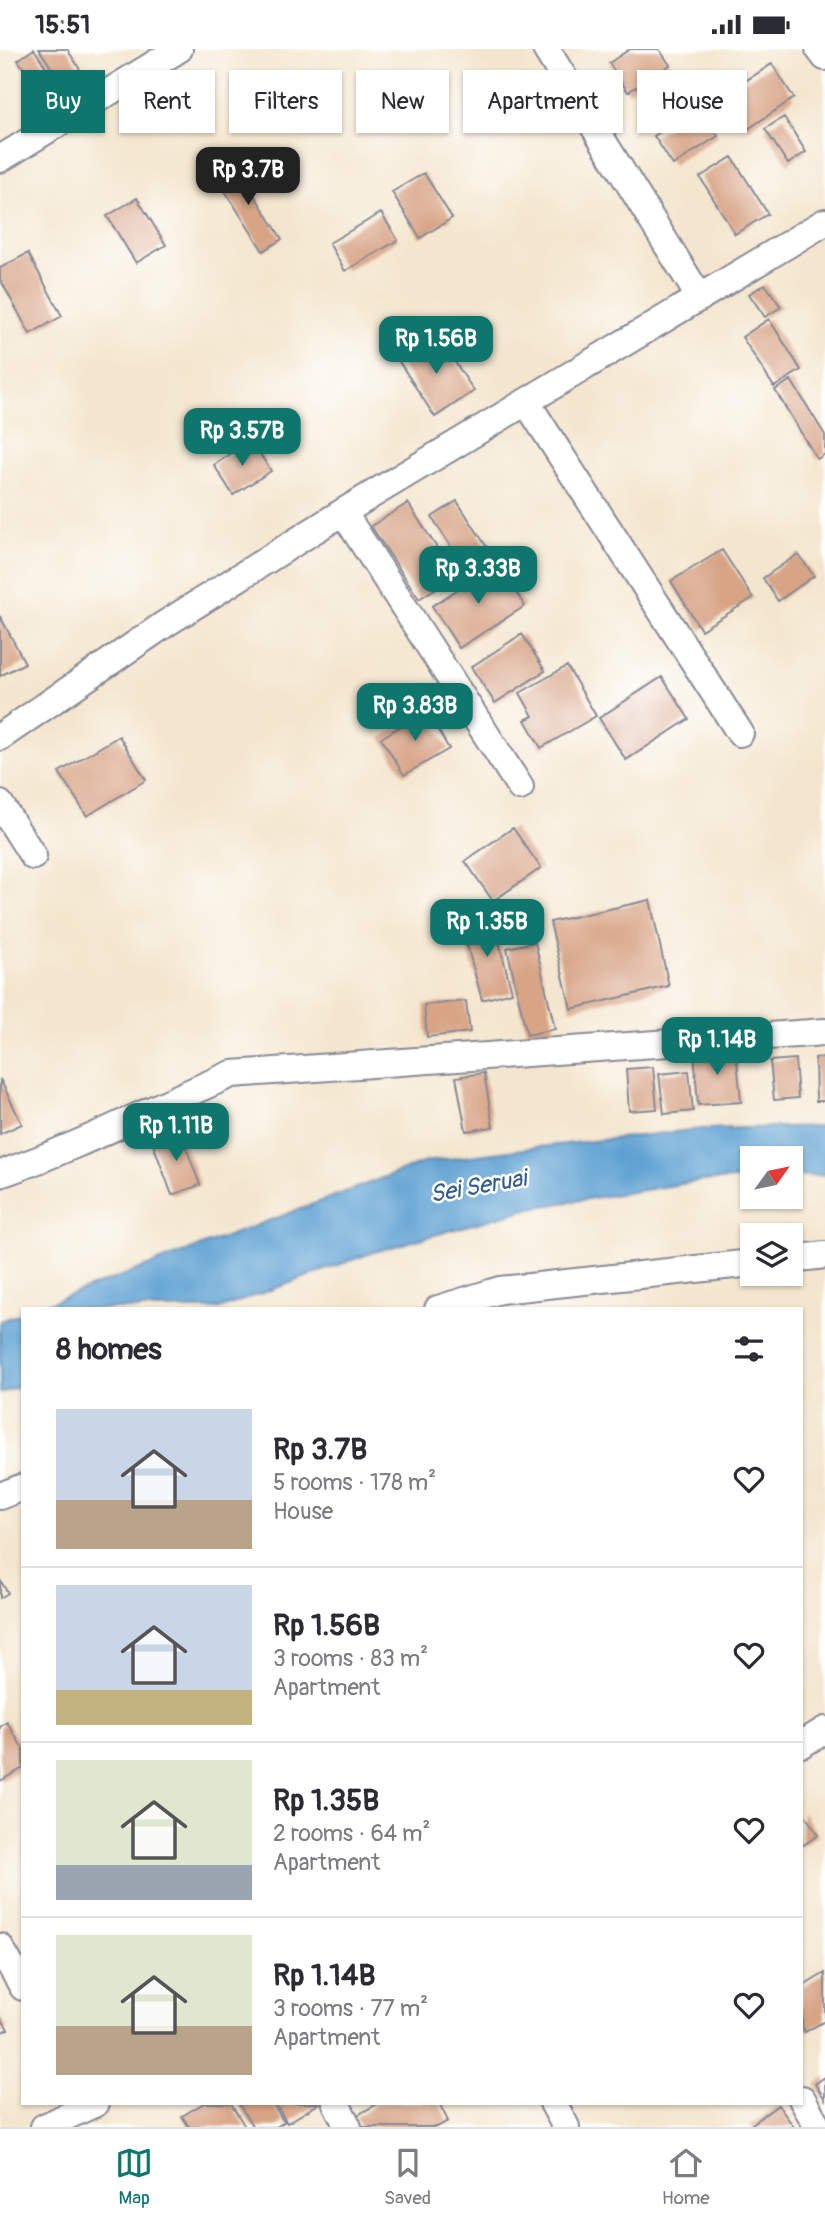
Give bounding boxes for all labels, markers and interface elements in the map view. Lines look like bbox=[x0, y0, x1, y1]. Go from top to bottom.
text: 15:51 bbox=[35, 9, 90, 41]
chip: Buy bbox=[21, 70, 105, 133]
chip: Rent bbox=[119, 70, 215, 133]
chip: Filters bbox=[229, 70, 342, 133]
chip: New bbox=[356, 70, 449, 133]
chip: Apartment bbox=[463, 70, 623, 133]
chip: House bbox=[637, 70, 747, 133]
pin: Rp 3.7B bbox=[183, 148, 313, 207]
text: Rp 3.7B bbox=[212, 155, 284, 184]
pin: Rp 1.56B bbox=[364, 317, 508, 376]
text: Rp 1.56B bbox=[395, 324, 477, 353]
pin: Rp 3.57B bbox=[170, 409, 314, 468]
text: Rp 3.57B bbox=[200, 416, 284, 445]
pin: Rp 3.33B bbox=[406, 547, 550, 606]
text: Rp 3.33B bbox=[435, 554, 521, 583]
pin: Rp 3.83B bbox=[343, 683, 487, 743]
text: Rp 3.83B bbox=[373, 691, 457, 720]
pin: Rp 1.35B bbox=[415, 899, 559, 959]
text: Rp 1.35B bbox=[446, 907, 528, 936]
pin: Rp 1.14B bbox=[645, 1017, 789, 1077]
text: Rp 1.14B bbox=[678, 1025, 756, 1054]
pin: Rp 1.11B bbox=[104, 1103, 248, 1163]
text: Rp 1.11B bbox=[139, 1111, 213, 1140]
north arrow bbox=[740, 1146, 803, 1209]
map controls bbox=[740, 1146, 803, 1286]
water label: Sei Seruai bbox=[428, 1163, 532, 1209]
button: layers bbox=[740, 1223, 803, 1286]
icon: filters bbox=[730, 1330, 768, 1368]
text: 8 homes bbox=[56, 1331, 162, 1368]
text: Rp 3.7B bbox=[273, 1431, 367, 1468]
icon: home bbox=[112, 1437, 196, 1521]
icon: heart bbox=[730, 1460, 768, 1498]
text: 5 rooms · 178 m² bbox=[273, 1468, 436, 1497]
text: House bbox=[273, 1497, 333, 1526]
text: Rp 1.56B bbox=[273, 1607, 380, 1644]
icon: home bbox=[112, 1613, 196, 1697]
icon: heart bbox=[730, 1636, 768, 1674]
text: 3 rooms · 83 m² bbox=[273, 1644, 428, 1673]
text: Apartment bbox=[273, 1673, 380, 1702]
text: Rp 1.35B bbox=[273, 1782, 379, 1819]
icon: home bbox=[112, 1788, 196, 1872]
icon: heart bbox=[730, 1811, 768, 1849]
text: 2 rooms · 64 m² bbox=[273, 1819, 430, 1848]
text: Apartment bbox=[273, 1848, 380, 1877]
text: Rp 1.14B bbox=[273, 1957, 375, 1994]
icon: home bbox=[112, 1963, 196, 2047]
icon: heart bbox=[730, 1986, 768, 2024]
text: 3 rooms · 77 m² bbox=[273, 1994, 428, 2023]
text: Apartment bbox=[273, 2023, 380, 2052]
tab: Map bbox=[115, 2144, 153, 2210]
tab: Saved bbox=[384, 2144, 431, 2210]
tab: Home bbox=[662, 2144, 710, 2210]

